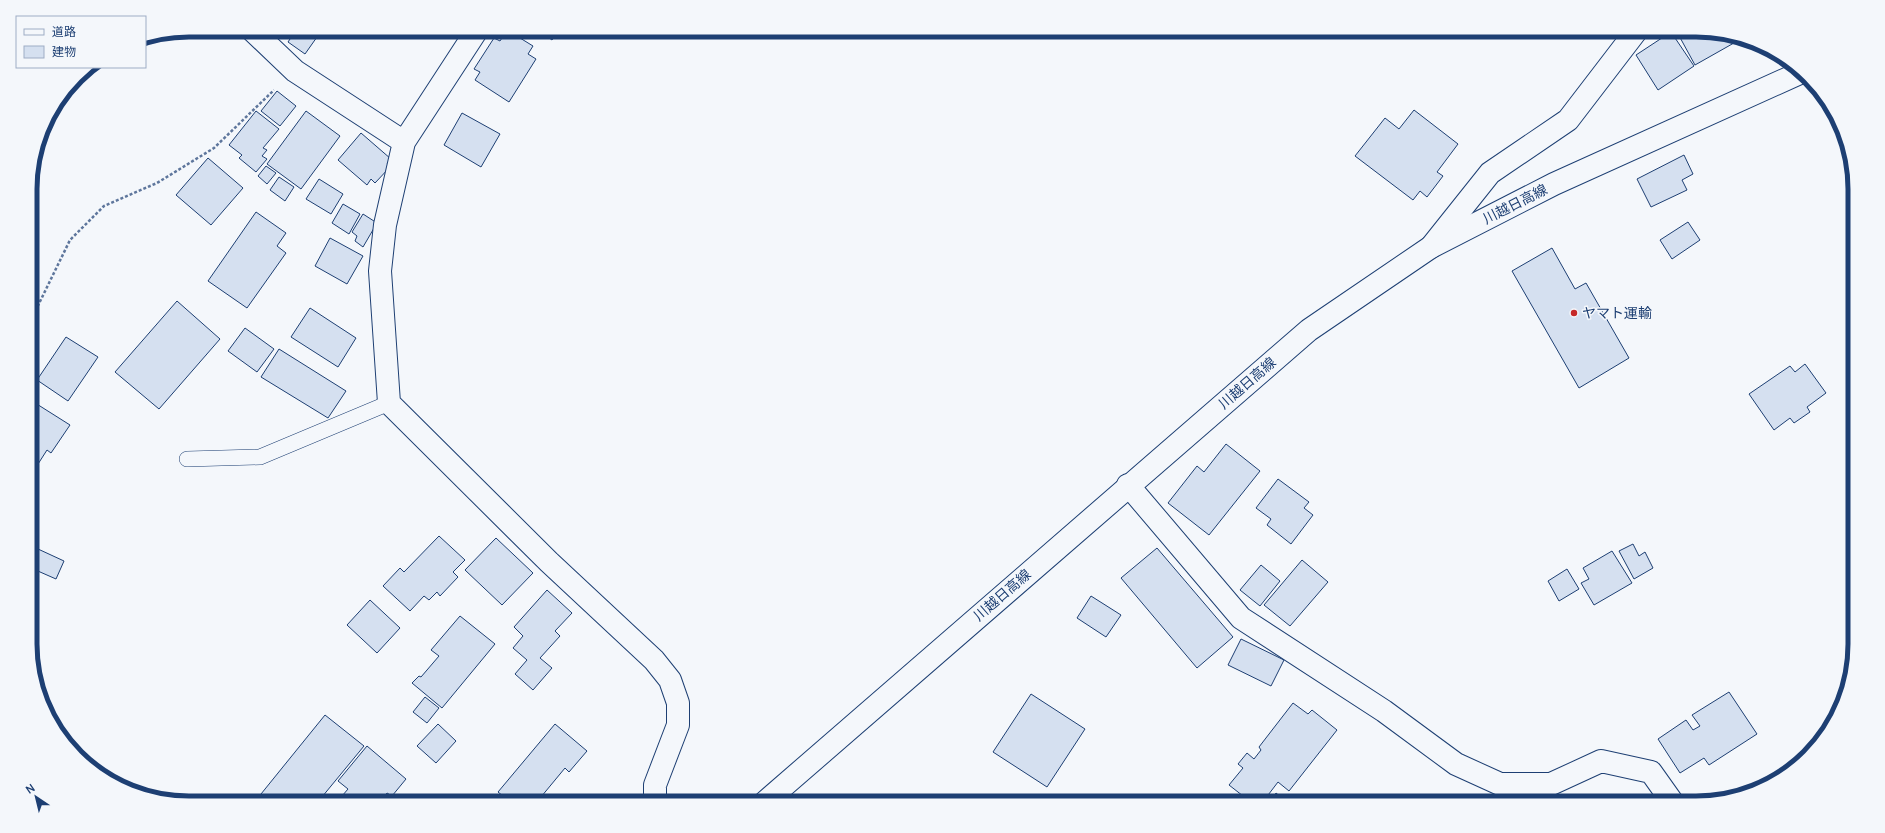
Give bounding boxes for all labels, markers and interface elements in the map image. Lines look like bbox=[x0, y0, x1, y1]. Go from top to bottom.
legend bbox=[16, 16, 146, 68]
text: 道路 bbox=[52, 23, 76, 40]
text: 建物 bbox=[52, 43, 76, 60]
street label: 川越日高線 bbox=[1479, 179, 1550, 228]
place label: ヤマト運輸 bbox=[1582, 303, 1652, 322]
marker: ヤマト運輸 bbox=[1569, 308, 1579, 318]
street label: 川越日高線 bbox=[1214, 352, 1279, 413]
street label: 川越日高線 bbox=[969, 564, 1034, 625]
north arrow bbox=[16, 777, 56, 817]
text: N bbox=[22, 780, 38, 797]

